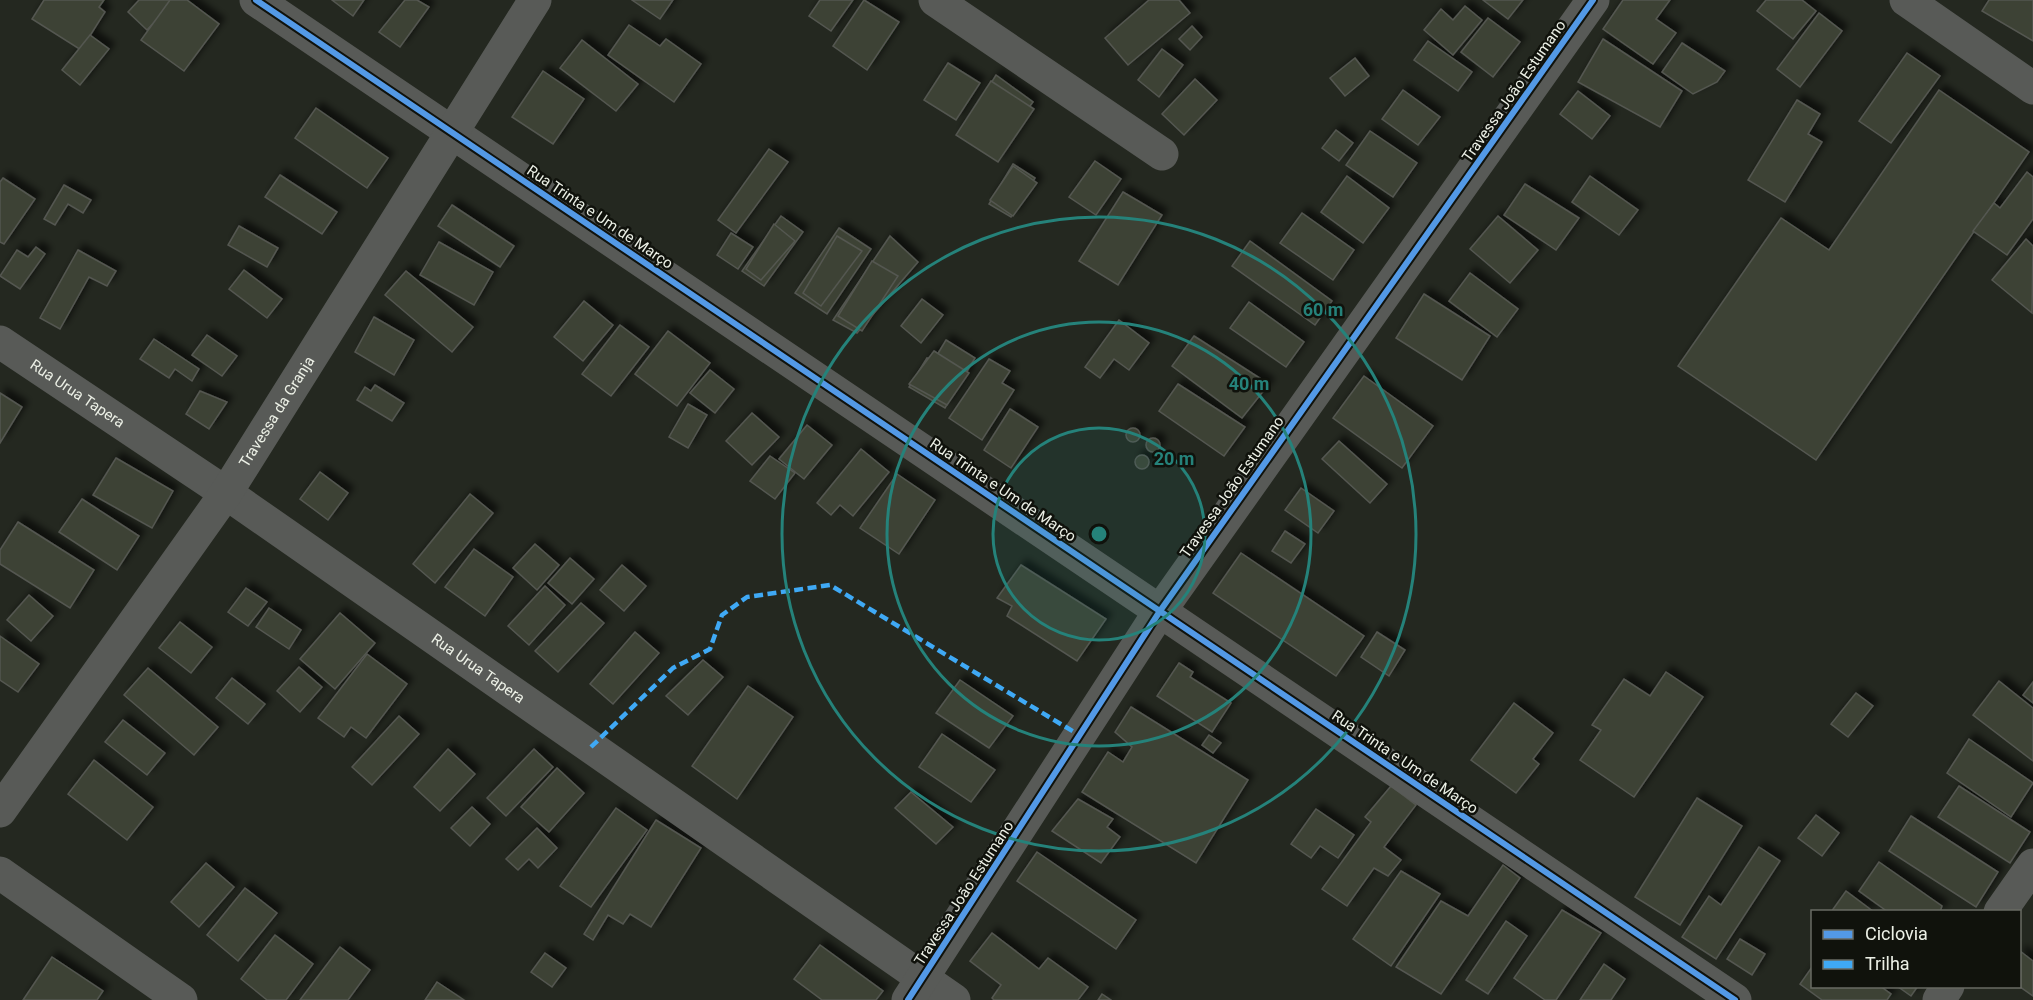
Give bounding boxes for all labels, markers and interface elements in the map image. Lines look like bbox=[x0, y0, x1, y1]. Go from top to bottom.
street label: Travessa João Estumano bbox=[1458, 17, 1570, 165]
street label: Rua Trinta e Um de Março bbox=[524, 161, 676, 273]
text: 60 m bbox=[1303, 299, 1343, 320]
street label: Travessa da Granja bbox=[235, 353, 318, 471]
street label: Rua Urua Tapera bbox=[27, 356, 128, 432]
text: 40 m bbox=[1229, 373, 1269, 394]
street label: Travessa João Estumano bbox=[1176, 413, 1288, 561]
street label: Rua Trinta e Um de Março bbox=[927, 434, 1079, 546]
text: 20 m bbox=[1154, 448, 1194, 469]
centre of rings bbox=[1089, 524, 1109, 544]
street label: Rua Urua Tapera bbox=[428, 630, 528, 707]
street label: Rua Trinta e Um de Março bbox=[1329, 706, 1481, 818]
street label: Travessa João Estumano bbox=[911, 817, 1017, 969]
legend bbox=[1811, 910, 2021, 988]
text: Ciclovia bbox=[1865, 923, 1928, 944]
text: Trilha bbox=[1865, 953, 1910, 974]

